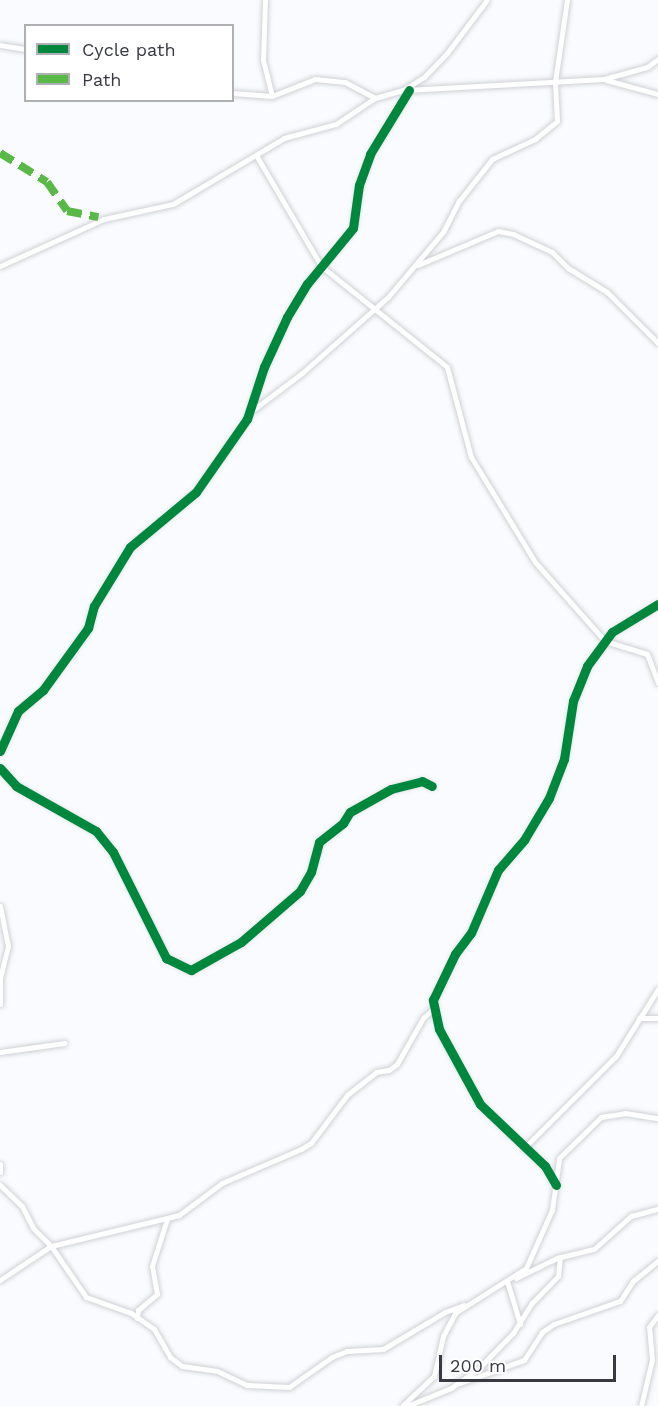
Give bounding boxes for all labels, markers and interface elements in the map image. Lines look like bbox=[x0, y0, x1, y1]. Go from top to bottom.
legend bbox=[24, 24, 234, 102]
text: Cycle path bbox=[82, 39, 176, 60]
text: Path bbox=[82, 69, 122, 90]
scale bar bbox=[442, 1343, 619, 1381]
text: 200 m bbox=[450, 1355, 506, 1376]

